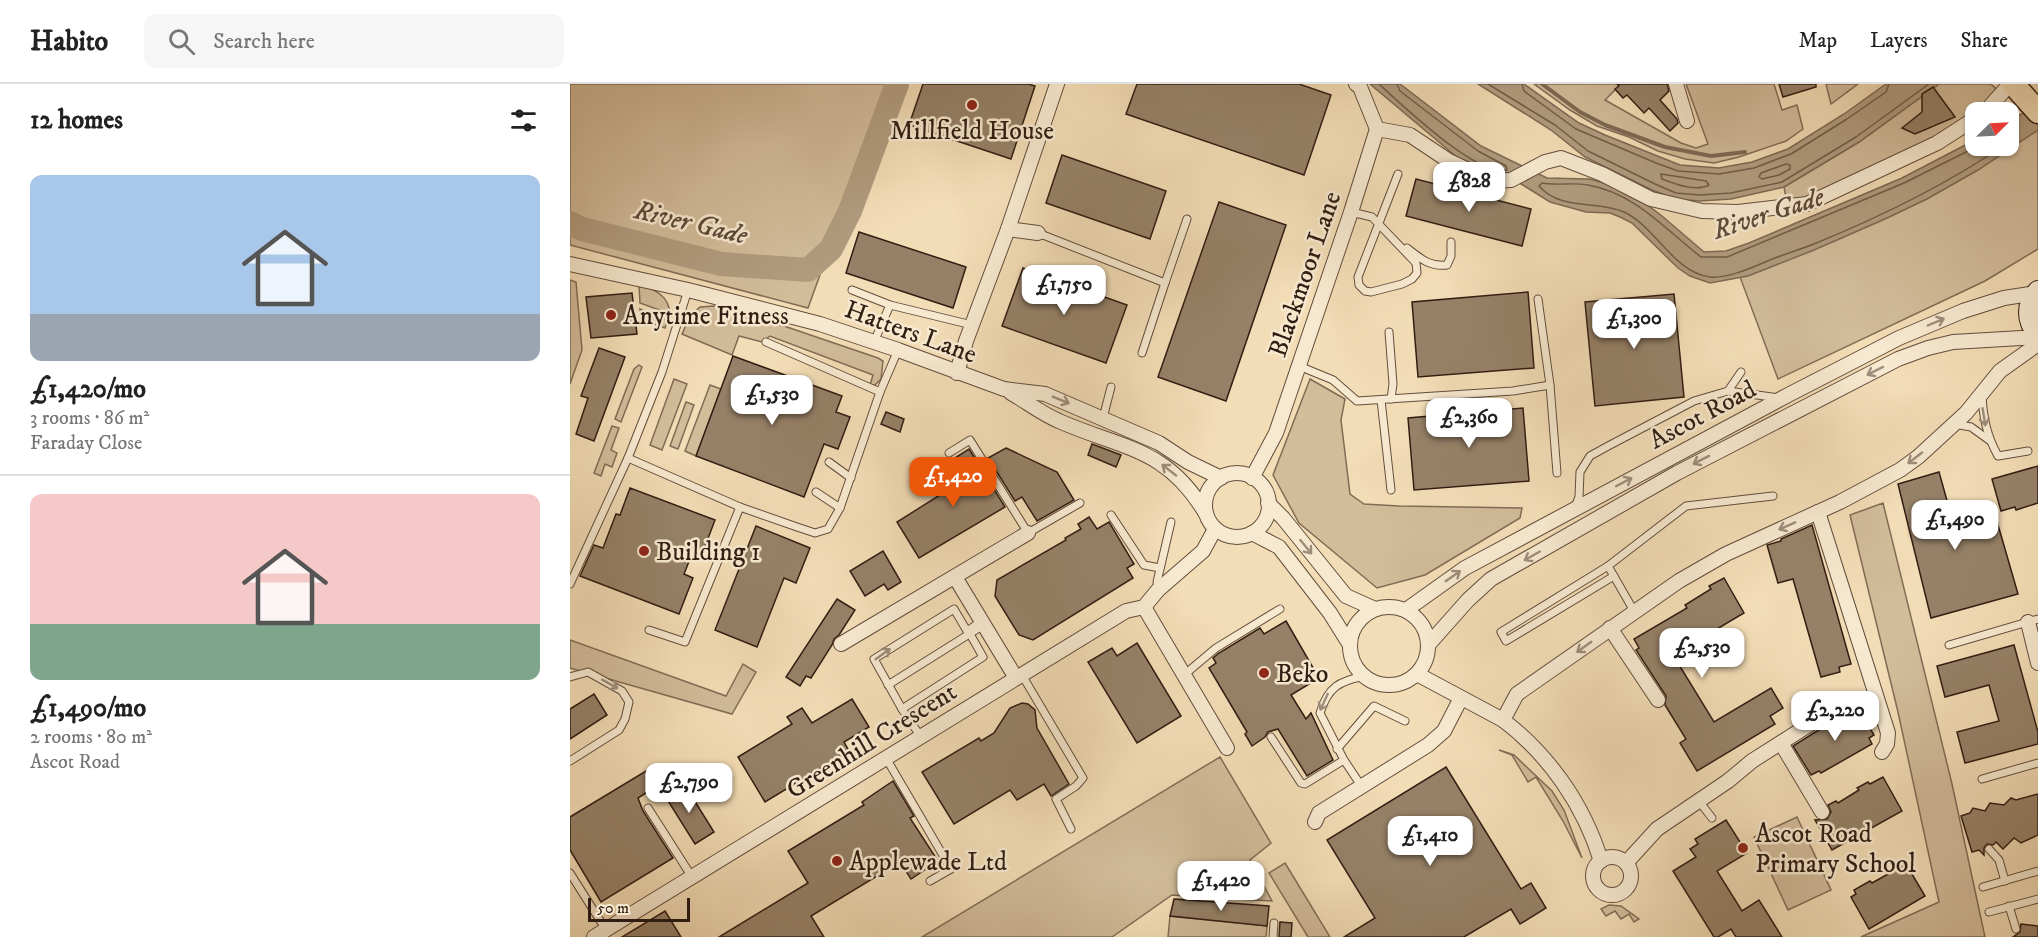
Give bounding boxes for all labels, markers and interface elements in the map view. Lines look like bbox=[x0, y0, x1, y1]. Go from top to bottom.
search box bbox=[144, 14, 564, 68]
text: Habito bbox=[30, 24, 108, 59]
icon: search bbox=[165, 25, 198, 58]
text: Search here bbox=[213, 28, 315, 55]
text: Map bbox=[1798, 28, 1837, 54]
text: Layers bbox=[1870, 28, 1928, 54]
text: Share bbox=[1961, 28, 2008, 54]
marker: Millfield House bbox=[965, 98, 979, 112]
north arrow bbox=[1965, 102, 2019, 156]
map controls bbox=[1965, 102, 2019, 156]
text: 12 homes bbox=[30, 104, 123, 137]
icon: filters bbox=[507, 104, 540, 137]
place label: Millfield House bbox=[890, 115, 1054, 148]
pin: £828 bbox=[1433, 162, 1505, 213]
text: £828 bbox=[1447, 169, 1491, 194]
water label: River Gade bbox=[1707, 180, 1829, 248]
street label: Blackmoor Lane bbox=[1262, 187, 1349, 362]
water label: River Gade bbox=[630, 193, 751, 253]
icon: home bbox=[231, 214, 339, 322]
pin: £1,750 bbox=[1015, 265, 1113, 316]
text: £1,750 bbox=[1036, 272, 1092, 297]
street label: Hatters Lane bbox=[840, 293, 981, 372]
pin: £1,300 bbox=[1585, 299, 1683, 350]
place label: Anytime Fitness bbox=[623, 300, 789, 333]
text: £1,300 bbox=[1606, 306, 1662, 331]
marker: Anytime Fitness bbox=[604, 308, 618, 322]
one-way arrow bbox=[1927, 316, 1945, 327]
one-way arrow bbox=[1866, 366, 1884, 378]
text: £1,420/mo bbox=[30, 373, 146, 406]
street label: Ascot Road bbox=[1643, 373, 1762, 457]
pin: £1,530 bbox=[723, 375, 821, 426]
text: £1,530 bbox=[745, 382, 799, 407]
one-way arrow bbox=[1051, 395, 1070, 406]
pin: £2,360 bbox=[1420, 398, 1518, 449]
text: £2,360 bbox=[1440, 405, 1498, 430]
text: 3 rooms · 86 m² bbox=[30, 406, 149, 431]
one-way arrow bbox=[1979, 406, 1990, 426]
text: Faraday Close bbox=[30, 431, 142, 456]
one-way arrow bbox=[1908, 452, 1924, 465]
one-way arrow bbox=[1693, 455, 1711, 467]
pin: £1,420 bbox=[904, 457, 1002, 508]
one-way arrow bbox=[1161, 463, 1177, 476]
text: £1,420 bbox=[923, 464, 983, 489]
one-way arrow bbox=[1615, 476, 1632, 488]
pin: £1,490 bbox=[1906, 500, 2004, 551]
text: £1,490 bbox=[1925, 507, 1985, 532]
one-way arrow bbox=[1779, 521, 1797, 533]
icon: home bbox=[231, 533, 339, 641]
place label: Building 1 bbox=[656, 536, 761, 569]
one-way arrow bbox=[1300, 539, 1313, 555]
marker: Building 1 bbox=[637, 544, 651, 558]
one-way arrow bbox=[1523, 551, 1540, 563]
one-way arrow bbox=[1445, 570, 1461, 582]
pin: £2,530 bbox=[1653, 628, 1751, 679]
text: £2,530 bbox=[1673, 635, 1731, 660]
one-way arrow bbox=[1576, 640, 1592, 653]
one-way arrow bbox=[875, 648, 891, 661]
place label: Beko bbox=[1276, 658, 1329, 691]
marker: Beko bbox=[1257, 666, 1271, 680]
street label: Greenhill Crescent bbox=[781, 676, 963, 807]
one-way arrow bbox=[601, 678, 618, 690]
pin: £2,220 bbox=[1786, 691, 1884, 742]
text: £1,490/mo bbox=[30, 692, 146, 725]
one-way arrow bbox=[1318, 693, 1330, 711]
text: £2,220 bbox=[1805, 698, 1865, 723]
text: 2 rooms · 80 m² bbox=[30, 725, 152, 750]
text: Ascot Road bbox=[30, 750, 120, 775]
pin: £2,790 bbox=[640, 763, 738, 814]
text: £2,790 bbox=[659, 770, 719, 795]
pin: £1,410 bbox=[1381, 816, 1479, 867]
place label: Ascot Road Primary School bbox=[1755, 818, 1916, 881]
text: £1,410 bbox=[1402, 823, 1458, 848]
marker: Ascot Road Primary School bbox=[1736, 841, 1750, 855]
place label: Applewade Ltd bbox=[849, 846, 1007, 879]
marker: Applewade Ltd bbox=[830, 854, 844, 868]
pin: £1,420 bbox=[1172, 861, 1270, 912]
text: £1,420 bbox=[1191, 868, 1251, 893]
scale bar bbox=[588, 895, 690, 922]
text: 50 m bbox=[597, 898, 629, 918]

